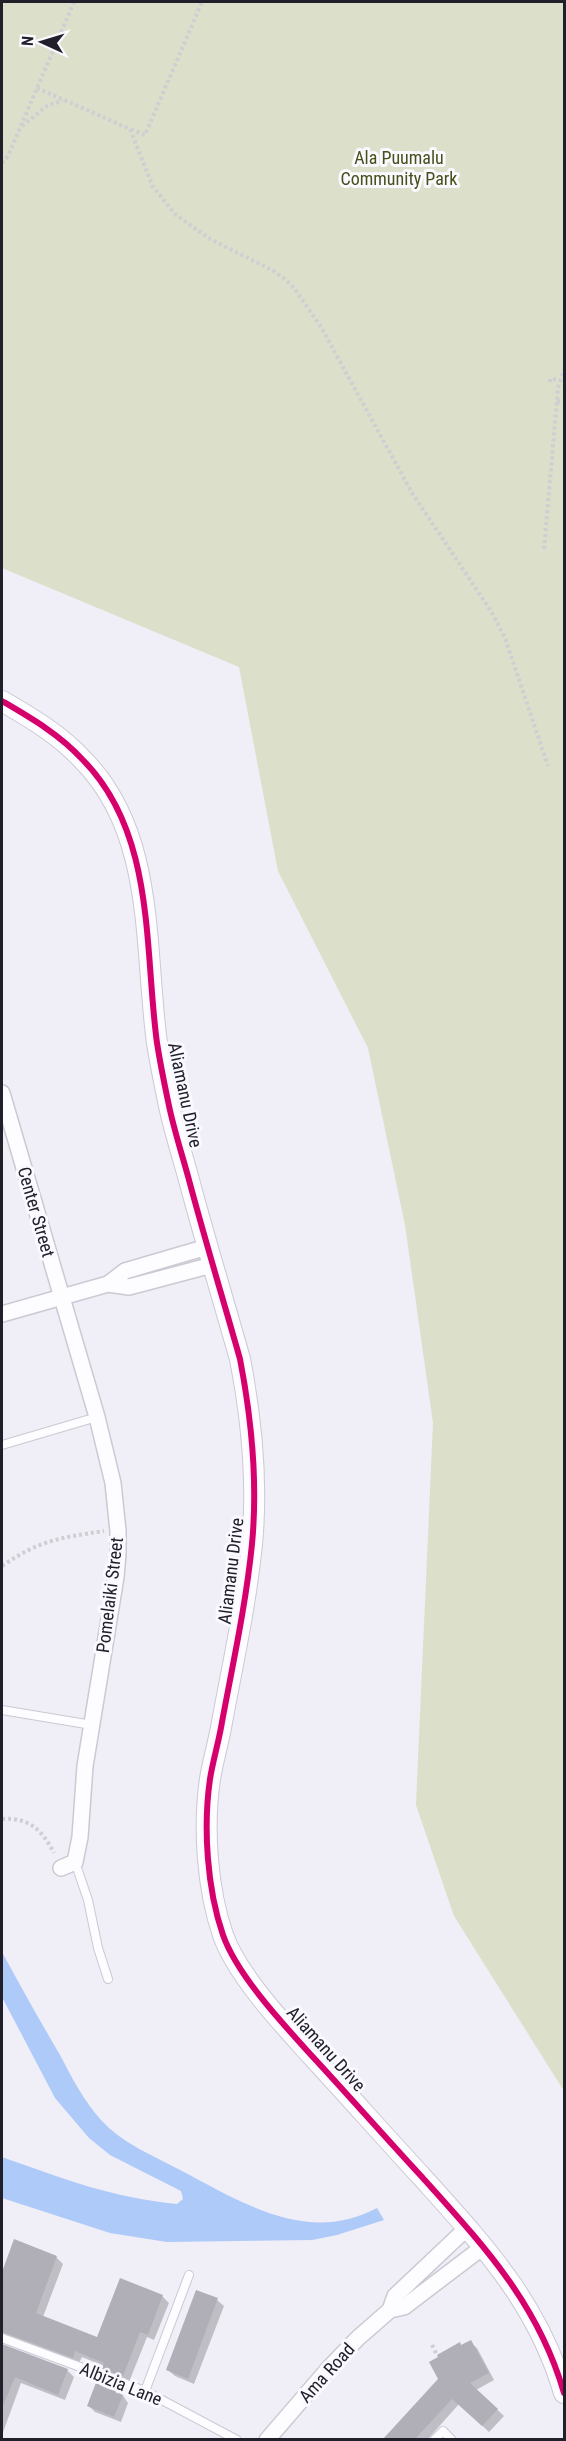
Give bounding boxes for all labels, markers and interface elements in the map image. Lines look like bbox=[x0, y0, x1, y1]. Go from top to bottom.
north arrow bbox=[12, 12, 72, 72]
text: N bbox=[18, 35, 37, 47]
park label: Ala Puumalu Community Park bbox=[341, 147, 457, 189]
street label: Aliamanu Drive bbox=[164, 1040, 207, 1149]
street label: Center Street bbox=[14, 1164, 59, 1259]
street label: Aliamanu Drive bbox=[214, 1517, 247, 1625]
street label: Pomelaiki Street bbox=[92, 1536, 127, 1654]
street label: Aliamanu Drive bbox=[283, 2002, 370, 2095]
street label: Ama Road bbox=[294, 2339, 359, 2407]
street label: Albizia Lane bbox=[77, 2358, 165, 2410]

